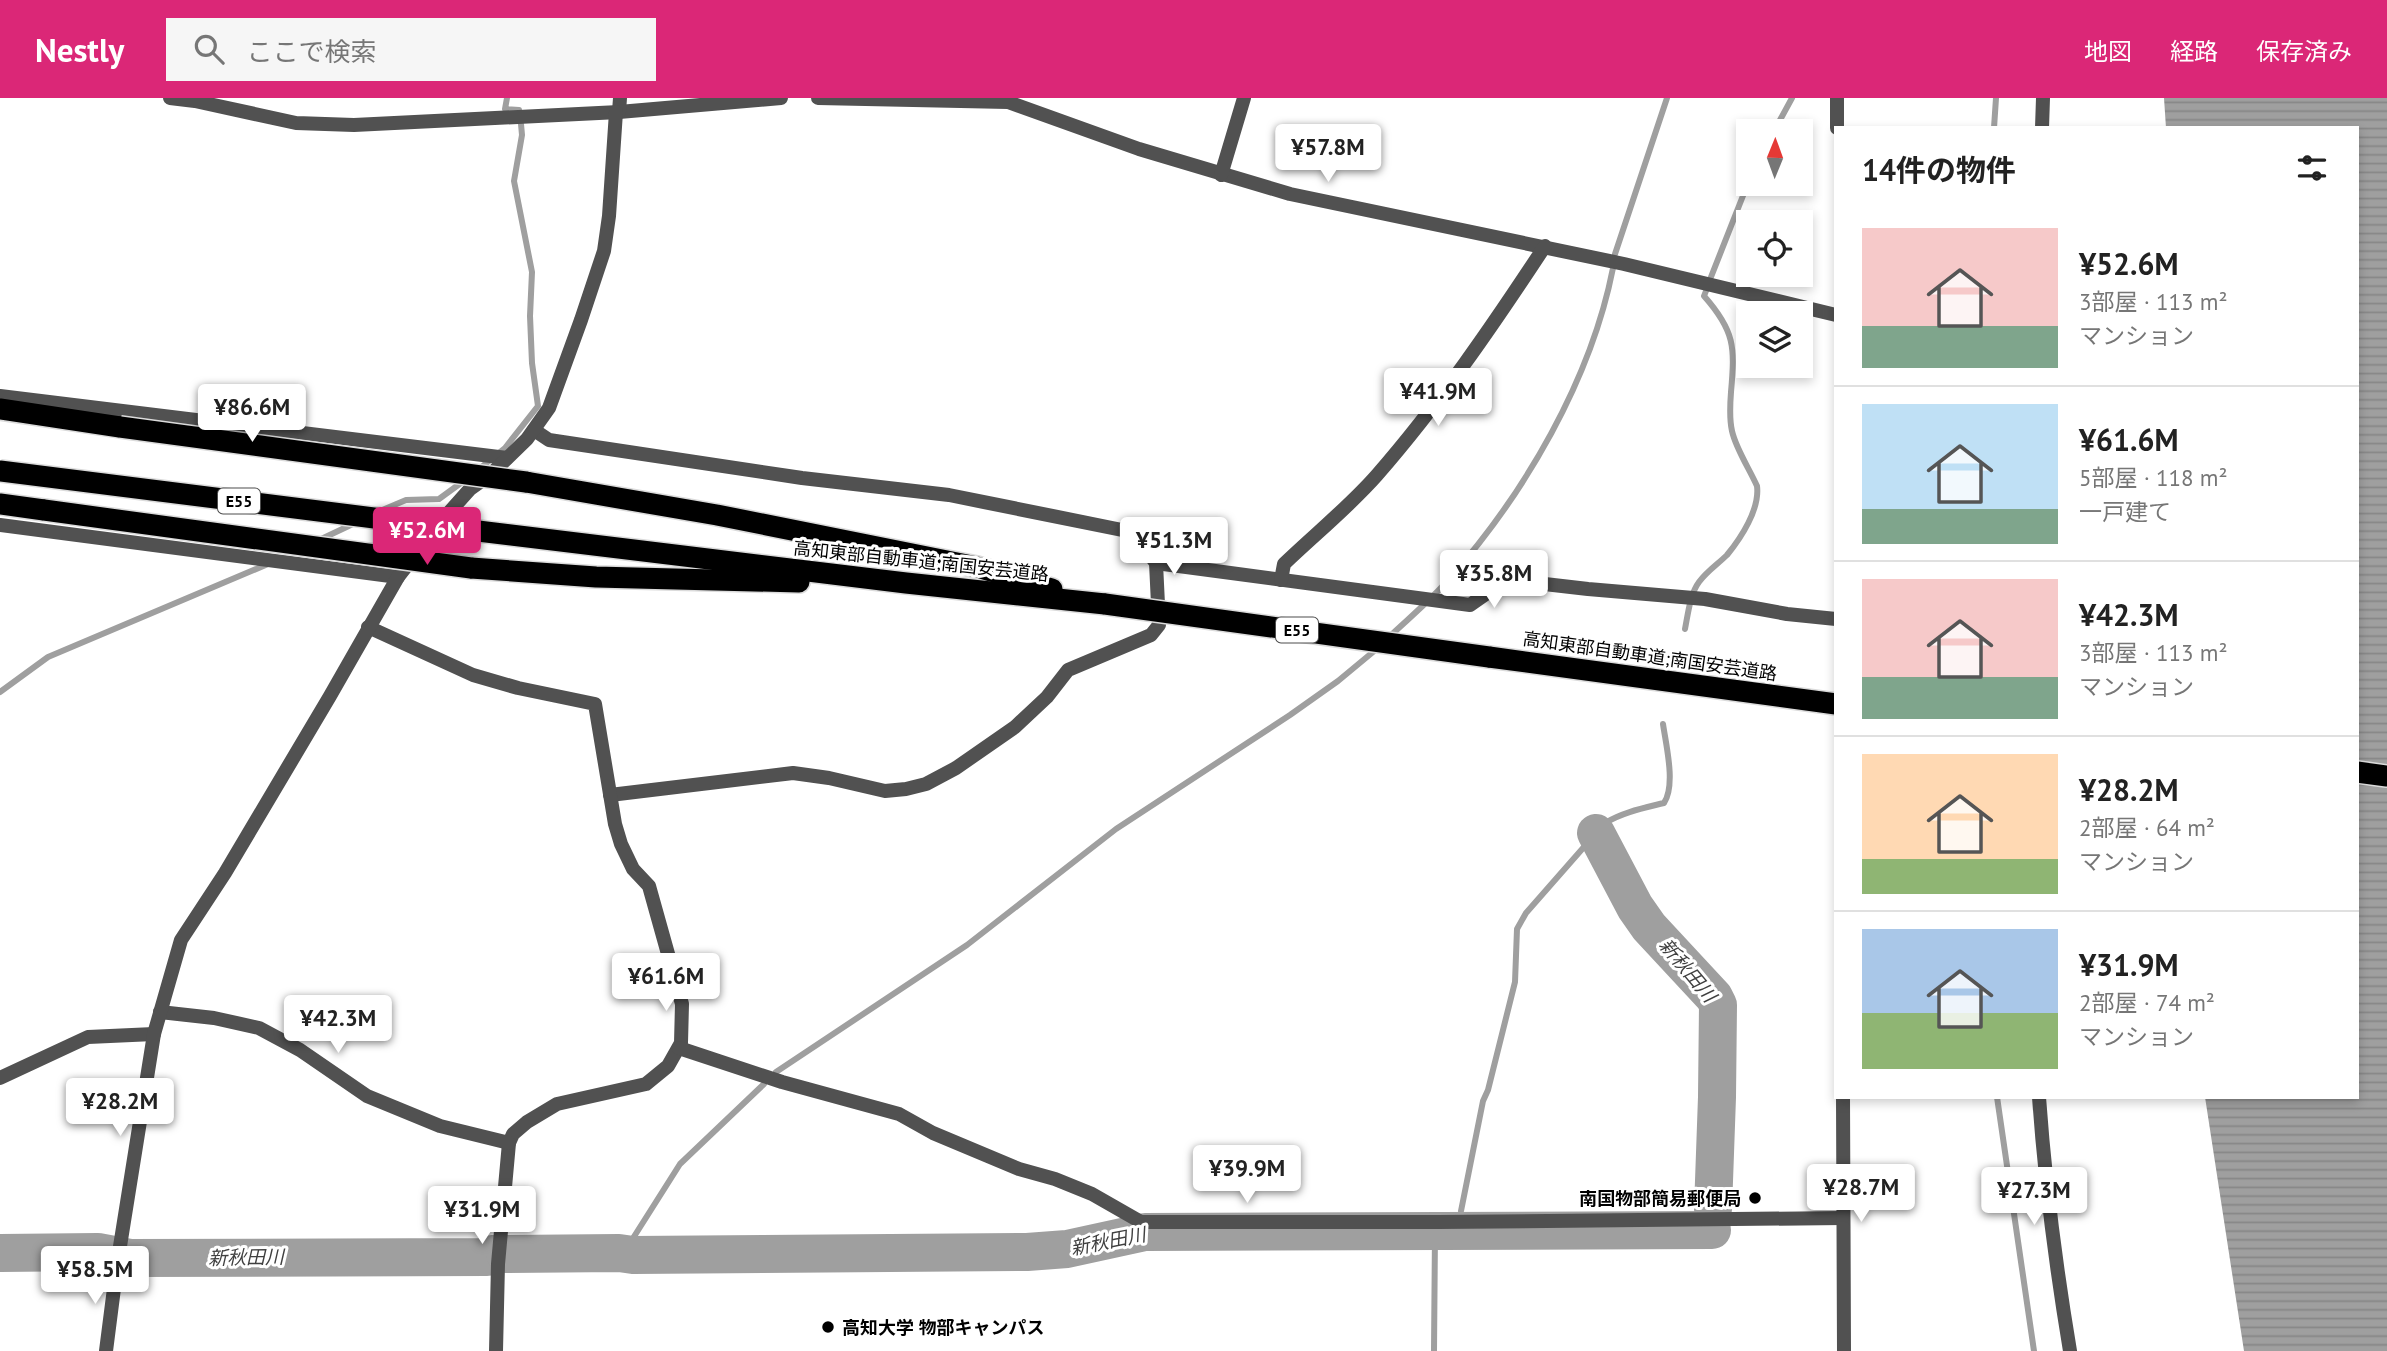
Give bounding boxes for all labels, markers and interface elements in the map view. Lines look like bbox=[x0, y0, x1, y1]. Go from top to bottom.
search box bbox=[166, 18, 656, 81]
text: Nestly bbox=[35, 28, 124, 71]
icon: search bbox=[190, 30, 228, 68]
text: ここで検索 bbox=[246, 35, 376, 68]
text: 地図 bbox=[2084, 36, 2132, 67]
text: 経路 bbox=[2170, 36, 2218, 67]
text: 保存済み bbox=[2256, 36, 2352, 67]
north arrow bbox=[1736, 119, 1813, 196]
map controls bbox=[1736, 119, 1813, 378]
pin: ¥57.8M bbox=[1271, 125, 1385, 184]
text: ¥57.8M bbox=[1291, 132, 1365, 161]
icon: filters bbox=[2293, 149, 2331, 187]
text: 14件の物件 bbox=[1862, 150, 2016, 189]
button: locate bbox=[1736, 210, 1813, 287]
text: ¥52.6M bbox=[2079, 244, 2178, 283]
icon: home bbox=[1918, 256, 2002, 340]
text: 3部屋 · 113 m² bbox=[2079, 287, 2227, 316]
button: layers bbox=[1736, 301, 1813, 378]
text: マンション bbox=[2079, 321, 2194, 350]
pin: ¥41.9M bbox=[1381, 368, 1495, 428]
text: ¥41.9M bbox=[1400, 376, 1476, 405]
pin: ¥86.6M bbox=[195, 384, 309, 444]
text: ¥86.6M bbox=[214, 392, 290, 421]
text: ¥61.6M bbox=[2079, 420, 2178, 459]
icon: home bbox=[1918, 432, 2002, 516]
text: 5部屋 · 118 m² bbox=[2079, 463, 2227, 492]
road number: E55 bbox=[218, 488, 260, 514]
text: 一戸建て bbox=[2079, 497, 2171, 526]
pin: ¥52.6M bbox=[370, 508, 484, 567]
text: ¥52.6M bbox=[389, 515, 465, 544]
pin: ¥51.3M bbox=[1117, 518, 1231, 577]
text: ¥51.3M bbox=[1136, 525, 1212, 554]
street label: 高知東部自動車道;南国安芸道路 bbox=[792, 536, 1050, 586]
pin: ¥35.8M bbox=[1437, 550, 1551, 610]
text: ¥35.8M bbox=[1456, 558, 1532, 587]
text: ¥42.3M bbox=[2079, 595, 2178, 634]
icon: home bbox=[1918, 607, 2002, 691]
road number: E55 bbox=[1276, 618, 1318, 642]
street label: 高知東部自動車道;南国安芸道路 bbox=[1521, 627, 1779, 685]
text: 3部屋 · 113 m² bbox=[2079, 638, 2227, 667]
text: マンション bbox=[2079, 672, 2194, 701]
text: ¥28.2M bbox=[2079, 770, 2178, 809]
icon: home bbox=[1918, 782, 2002, 866]
text: 2部屋 · 64 m² bbox=[2079, 813, 2215, 842]
text: マンション bbox=[2079, 847, 2194, 876]
water label: 新秋田川 bbox=[1654, 933, 1723, 1008]
text: ¥31.9M bbox=[2079, 945, 2178, 984]
pin: ¥61.6M bbox=[609, 954, 723, 1013]
icon: home bbox=[1918, 957, 2002, 1041]
text: ¥61.6M bbox=[628, 961, 704, 990]
text: 2部屋 · 74 m² bbox=[2079, 988, 2215, 1017]
pin: ¥42.3M bbox=[281, 996, 395, 1055]
text: ¥42.3M bbox=[300, 1003, 376, 1032]
text: マンション bbox=[2079, 1022, 2194, 1051]
pin: ¥28.2M bbox=[63, 1079, 177, 1138]
text: ¥28.2M bbox=[82, 1086, 158, 1115]
pin: ¥39.9M bbox=[1190, 1146, 1304, 1205]
text: ¥39.9M bbox=[1209, 1153, 1285, 1182]
pin: ¥28.7M bbox=[1804, 1164, 1918, 1224]
pin: ¥27.3M bbox=[1977, 1168, 2091, 1227]
text: ¥28.7M bbox=[1823, 1172, 1899, 1201]
text: ¥27.3M bbox=[1997, 1175, 2071, 1204]
pin: ¥31.9M bbox=[425, 1186, 539, 1246]
place label: 南国物部簡易郵便局 bbox=[1579, 1187, 1741, 1210]
marker: 南国物部簡易郵便局 bbox=[1747, 1190, 1763, 1206]
text: ¥31.9M bbox=[444, 1194, 520, 1223]
water label: 新秋田川 bbox=[1068, 1222, 1150, 1260]
water label: 新秋田川 bbox=[208, 1244, 286, 1270]
pin: ¥58.5M bbox=[38, 1246, 152, 1306]
text: ¥58.5M bbox=[57, 1254, 133, 1283]
place label: 高知大学 物部キャンパス bbox=[842, 1316, 1045, 1339]
marker: 高知大学 物部キャンパス bbox=[820, 1319, 836, 1335]

